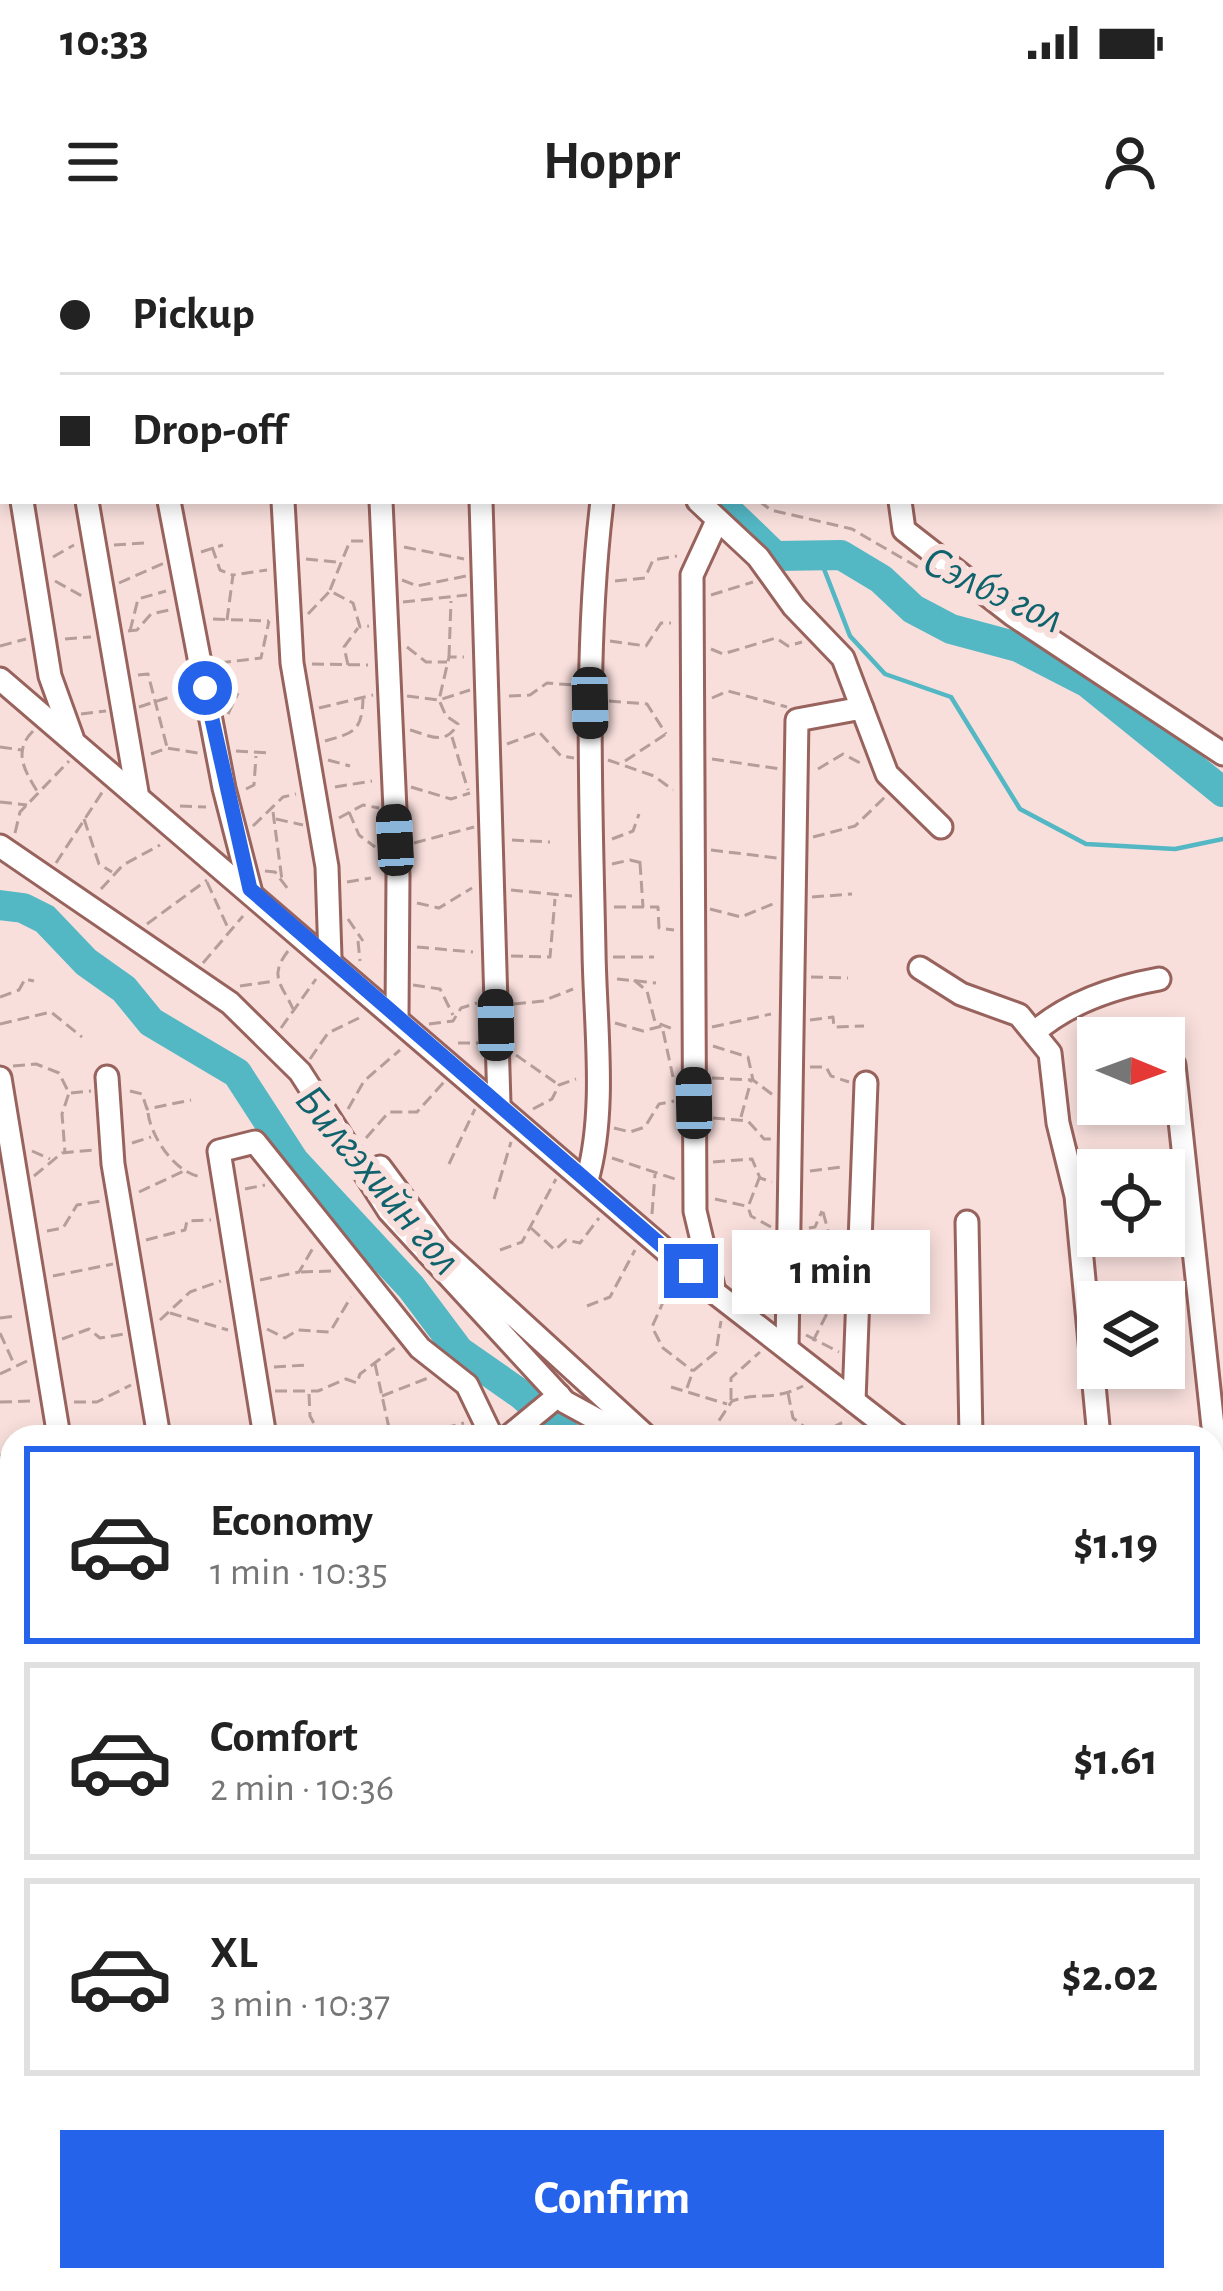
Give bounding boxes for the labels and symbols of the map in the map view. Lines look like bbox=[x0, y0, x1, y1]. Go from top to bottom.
water label: Сэлбэ гол bbox=[916, 538, 1070, 642]
route start bbox=[178, 661, 232, 715]
car bbox=[571, 667, 609, 739]
car bbox=[375, 803, 415, 877]
car bbox=[477, 989, 515, 1061]
north arrow bbox=[1077, 1017, 1185, 1125]
car bbox=[675, 1067, 713, 1139]
water label: Билгэхийн гол bbox=[286, 1077, 470, 1283]
callout: 1 min bbox=[733, 1229, 931, 1313]
route end bbox=[664, 1244, 718, 1298]

